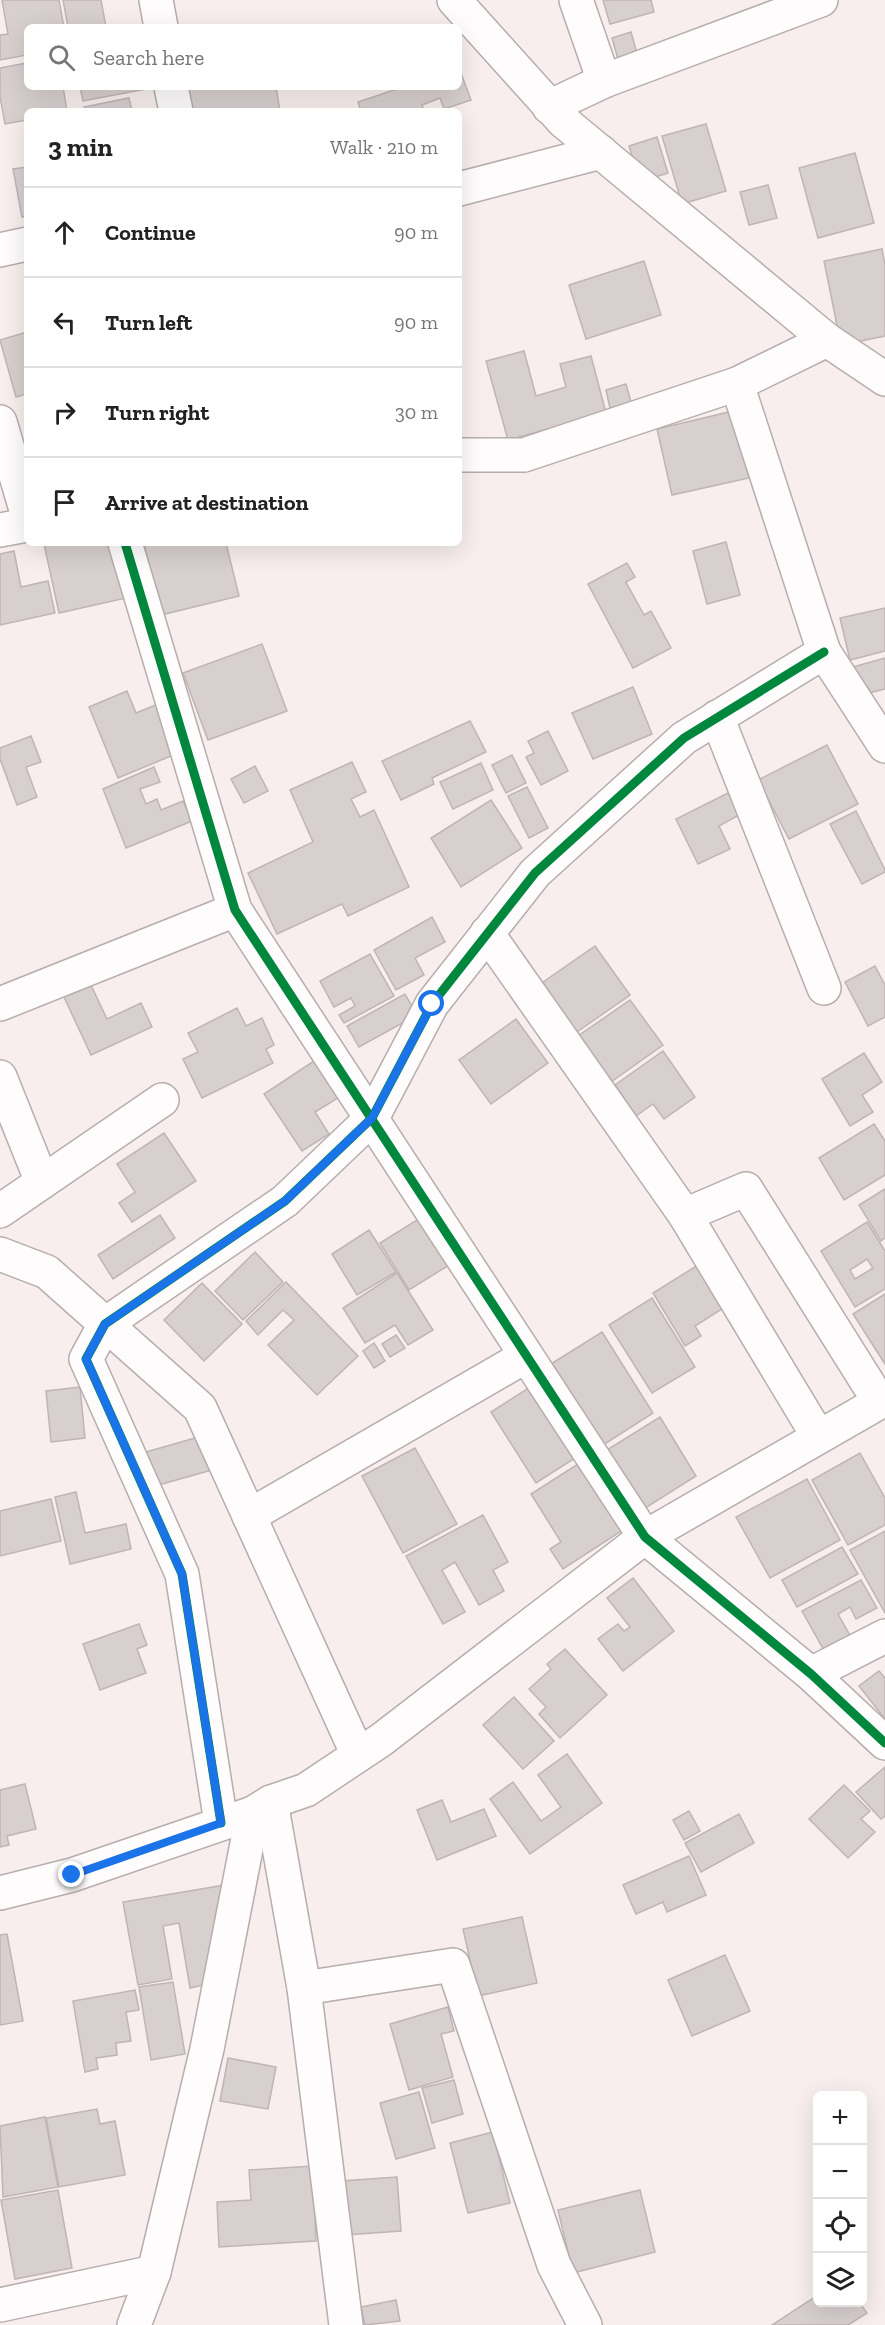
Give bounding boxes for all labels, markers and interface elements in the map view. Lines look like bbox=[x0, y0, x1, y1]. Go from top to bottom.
search box bbox=[24, 24, 462, 90]
icon: search bbox=[45, 41, 78, 74]
text: Search here bbox=[93, 44, 204, 71]
text: 3 min bbox=[48, 131, 113, 163]
text: Walk · 210 m bbox=[330, 135, 438, 159]
icon: ahead bbox=[48, 216, 81, 249]
text: Continue bbox=[105, 219, 196, 246]
text: 90 m bbox=[394, 220, 438, 244]
icon: left bbox=[48, 306, 81, 339]
text: Turn left bbox=[105, 309, 192, 336]
text: 90 m bbox=[394, 310, 438, 334]
icon: right bbox=[48, 396, 81, 429]
text: Turn right bbox=[105, 399, 209, 426]
text: 30 m bbox=[395, 400, 438, 424]
icon: arrive bbox=[48, 486, 81, 519]
text: Arrive at destination bbox=[105, 489, 308, 516]
route start bbox=[418, 990, 444, 1016]
route end bbox=[58, 1861, 84, 1887]
map controls bbox=[813, 2091, 867, 2307]
button: + bbox=[813, 2091, 867, 2145]
button: − bbox=[813, 2145, 867, 2199]
button: locate bbox=[813, 2199, 867, 2253]
button: layers bbox=[813, 2253, 867, 2307]

